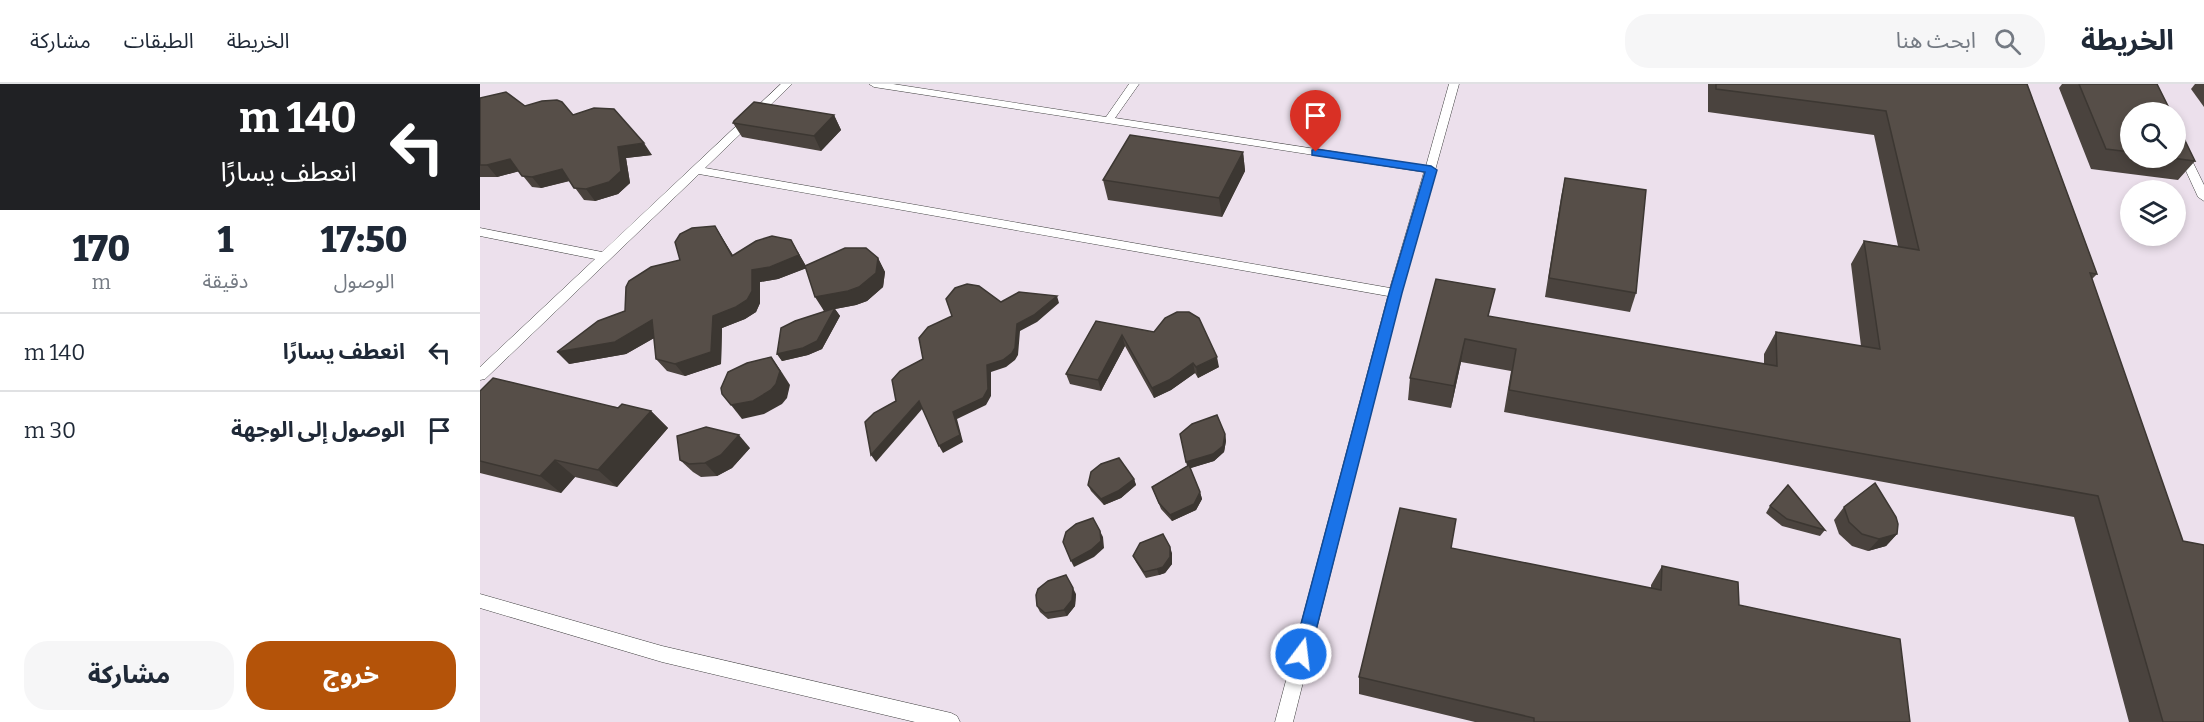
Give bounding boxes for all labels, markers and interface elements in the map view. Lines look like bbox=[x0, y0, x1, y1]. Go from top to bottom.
search box bbox=[1625, 14, 2045, 68]
text: الخريطة bbox=[2081, 24, 2174, 57]
icon: search bbox=[1991, 25, 2024, 58]
text: ابحث هنا bbox=[1896, 27, 1976, 54]
text: مشاركة bbox=[30, 28, 91, 54]
text: الطبقات bbox=[124, 28, 194, 54]
text: الخريطة bbox=[227, 28, 290, 54]
pin bbox=[1290, 90, 1341, 152]
text: 140 m bbox=[239, 93, 357, 143]
icon: arrive bbox=[1299, 99, 1332, 132]
map controls bbox=[2120, 102, 2186, 246]
button: search bbox=[2120, 102, 2186, 168]
icon: left bbox=[378, 108, 456, 186]
text: انعطف يسارًا bbox=[220, 156, 357, 188]
button: layers bbox=[2120, 180, 2186, 246]
text: 1 bbox=[217, 218, 233, 262]
text: 17:50 bbox=[321, 218, 408, 262]
text: 170 bbox=[72, 227, 130, 271]
text: دقيقة bbox=[203, 269, 248, 293]
text: الوصول bbox=[334, 269, 394, 293]
text: m bbox=[92, 270, 111, 294]
icon: left bbox=[423, 336, 456, 369]
text: انعطف يسارًا bbox=[283, 338, 405, 365]
text: 140 m bbox=[24, 339, 85, 366]
icon: arrive bbox=[423, 414, 456, 447]
text: الوصول إلى الوجهة bbox=[231, 416, 405, 443]
text: 30 m bbox=[24, 417, 76, 444]
position arrow bbox=[1269, 622, 1333, 686]
button: مشاركة bbox=[24, 641, 234, 710]
button: خروج bbox=[246, 641, 456, 710]

